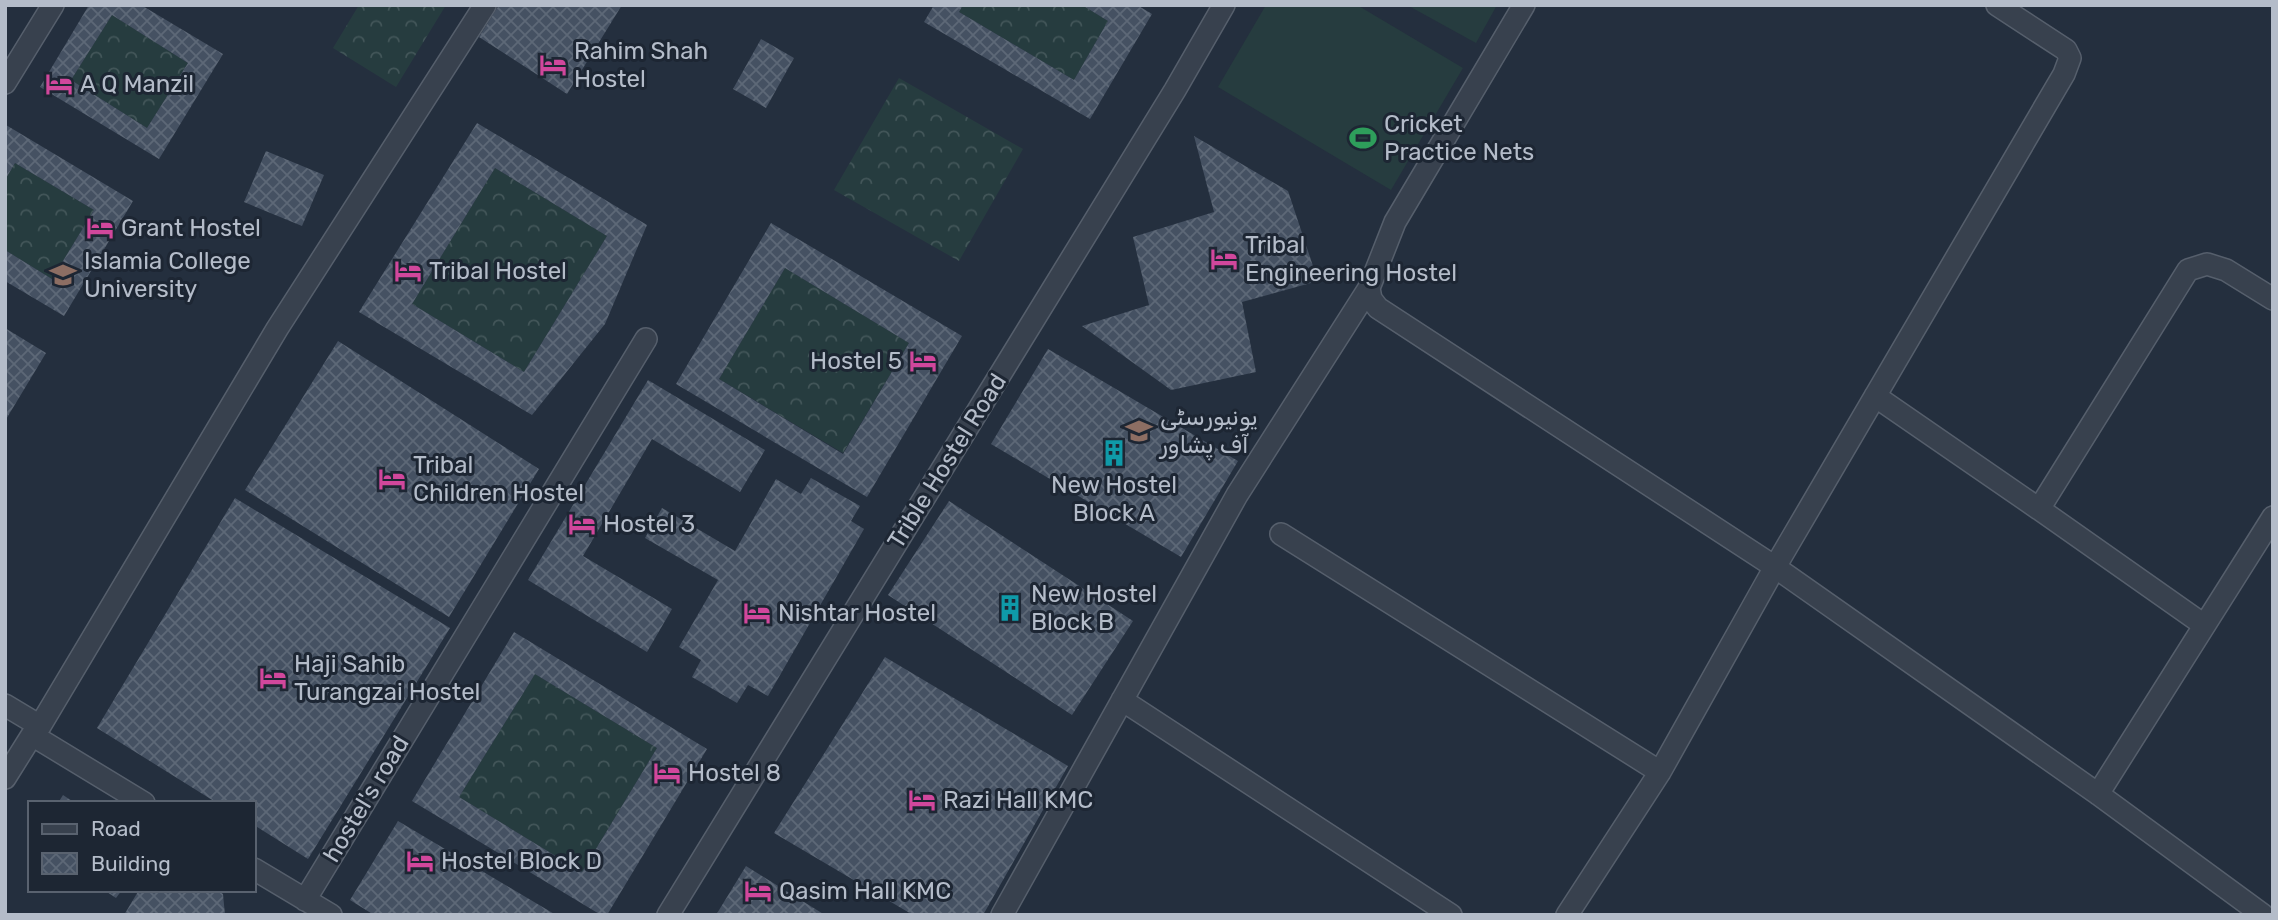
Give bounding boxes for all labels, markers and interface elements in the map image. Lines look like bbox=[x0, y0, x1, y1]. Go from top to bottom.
place label: Rahim Shah Hostel bbox=[574, 37, 708, 93]
hotel icon: Rahim Shah Hostel bbox=[538, 50, 568, 80]
hotel icon: A Q Manzil bbox=[44, 69, 74, 99]
place label: A Q Manzil bbox=[80, 70, 194, 98]
place label: Cricket Practice Nets bbox=[1384, 110, 1534, 166]
sports icon: Cricket Practice Nets bbox=[1348, 123, 1378, 153]
hotel icon: Grant Hostel bbox=[85, 213, 115, 243]
place label: Grant Hostel bbox=[121, 214, 261, 242]
place label: Tribal Engineering Hostel bbox=[1245, 231, 1457, 287]
hotel icon: Tribal Engineering Hostel bbox=[1209, 244, 1239, 274]
place label: Islamia College University bbox=[84, 247, 251, 303]
hotel icon: Tribal Hostel bbox=[393, 256, 423, 286]
place label: Tribal Hostel bbox=[429, 257, 567, 285]
school or university icon: Islamia College University bbox=[48, 260, 78, 290]
hotel icon: Hostel 5 bbox=[908, 346, 938, 376]
place label: Hostel 5 bbox=[810, 347, 902, 375]
street label: Trible Hostel Road bbox=[882, 368, 1012, 554]
place label: یونیورسٹی آف پشاور bbox=[1158, 403, 1258, 461]
school or university icon: یونیورسٹی آف پشاور bbox=[1124, 416, 1154, 446]
building icon: New Hostel Block A bbox=[1099, 438, 1129, 468]
place label: Tribal Children Hostel bbox=[413, 451, 584, 507]
hotel icon: Tribal Children Hostel bbox=[377, 464, 407, 494]
place label: New Hostel Block A bbox=[1051, 471, 1177, 527]
hotel icon: Hostel 3 bbox=[567, 509, 597, 539]
place label: Hostel 3 bbox=[603, 510, 695, 538]
place label: New Hostel Block B bbox=[1031, 580, 1157, 636]
building icon: New Hostel Block B bbox=[995, 593, 1025, 623]
hotel icon: Nishtar Hostel bbox=[742, 598, 772, 628]
place label: Nishtar Hostel bbox=[778, 599, 936, 627]
place label: Haji Sahib Turangzai Hostel bbox=[294, 650, 480, 706]
hotel icon: Haji Sahib Turangzai Hostel bbox=[258, 663, 288, 693]
street label: hostel's road bbox=[317, 731, 415, 867]
hotel icon: Hostel 8 bbox=[652, 758, 682, 788]
place label: Hostel 8 bbox=[688, 759, 781, 787]
hotel icon: Razi Hall KMC bbox=[907, 785, 937, 815]
place label: Razi Hall KMC bbox=[943, 786, 1093, 814]
legend bbox=[28, 801, 256, 892]
text: Road bbox=[91, 816, 141, 841]
hotel icon: Hostel Block D bbox=[405, 846, 435, 876]
place label: Hostel Block D bbox=[441, 847, 602, 875]
text: Building bbox=[91, 851, 171, 876]
hotel icon: Qasim Hall KMC bbox=[743, 876, 773, 906]
place label: Qasim Hall KMC bbox=[779, 877, 951, 905]

